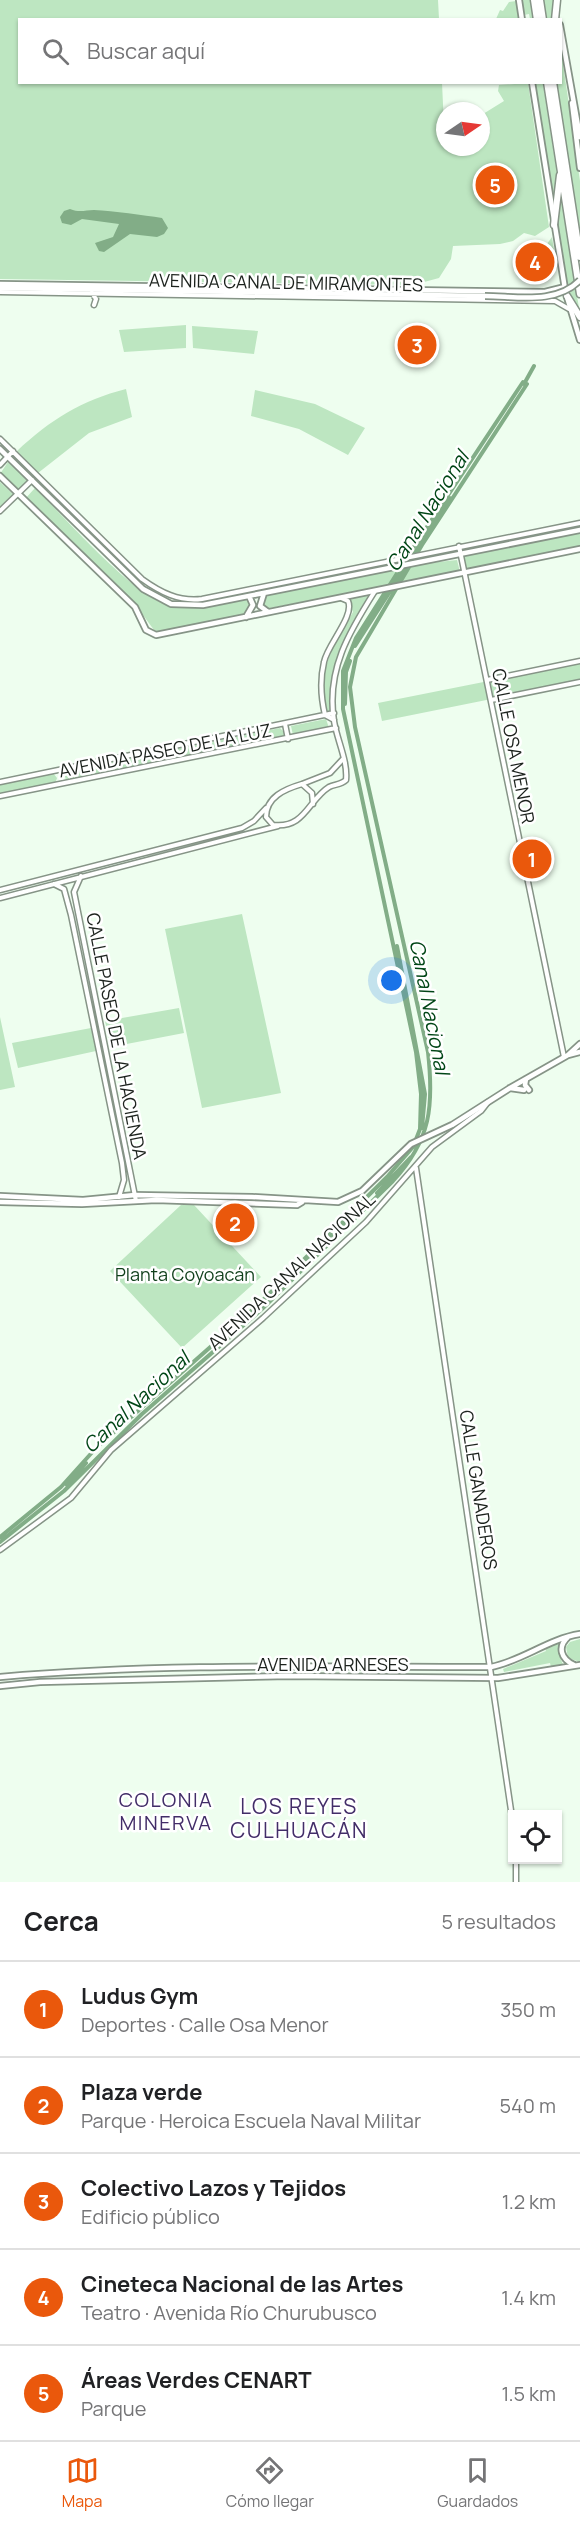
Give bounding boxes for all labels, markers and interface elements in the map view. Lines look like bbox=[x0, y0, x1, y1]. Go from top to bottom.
search box bbox=[18, 18, 562, 84]
icon: search bbox=[39, 35, 72, 68]
text: Buscar aquí bbox=[87, 36, 205, 66]
north arrow bbox=[436, 102, 490, 156]
pin: 5 bbox=[476, 162, 514, 207]
pin: 4 bbox=[516, 240, 554, 284]
street label: AVENIDA CANAL DE MIRAMONTES bbox=[149, 268, 423, 296]
pin: 3 bbox=[398, 322, 436, 368]
water label: Canal Nacional bbox=[379, 444, 476, 576]
street label: CALLE OSA MENOR bbox=[487, 666, 541, 826]
street label: AVENIDA PASEO DE LA LUZ bbox=[57, 718, 273, 782]
pin: 1 bbox=[512, 836, 552, 882]
street label: CALLE PASEO DE LA HACIENDA bbox=[81, 911, 153, 1162]
water label: Canal Nacional bbox=[404, 937, 457, 1079]
your location bbox=[377, 966, 406, 995]
street label: AVENIDA CANAL NACIONAL bbox=[202, 1187, 380, 1355]
pin: 2 bbox=[216, 1200, 254, 1246]
park label: Planta Coyoacán bbox=[115, 1262, 255, 1286]
water label: Canal Nacional bbox=[77, 1344, 197, 1459]
street label: CALLE GANADEROS bbox=[455, 1408, 503, 1572]
street label: AVENIDA ARNESES bbox=[257, 1652, 409, 1676]
district label: COLONIA MINERVA bbox=[119, 1786, 213, 1836]
district label: LOS REYES CULHUACÁN bbox=[230, 1792, 368, 1844]
map controls bbox=[508, 1810, 562, 1864]
button: locate bbox=[508, 1810, 562, 1864]
text: Cerca bbox=[24, 1903, 99, 1939]
text: 5 resultados bbox=[442, 1908, 556, 1935]
text: Ludus Gym bbox=[81, 1981, 198, 2011]
text: 1 bbox=[39, 1996, 48, 2023]
text: 350 m bbox=[500, 1996, 556, 2023]
text: Deportes · Calle Osa Menor bbox=[81, 2011, 329, 2038]
text: Plaza verde bbox=[81, 2077, 202, 2107]
text: 2 bbox=[38, 2092, 49, 2119]
text: 540 m bbox=[500, 2092, 556, 2119]
text: Parque · Heroica Escuela Naval Militar bbox=[81, 2107, 421, 2134]
text: Colectivo Lazos y Tejidos bbox=[81, 2173, 346, 2203]
text: 3 bbox=[38, 2188, 49, 2215]
text: 1.2 km bbox=[502, 2188, 556, 2215]
text: Edificio público bbox=[81, 2203, 220, 2230]
text: Cineteca Nacional de las Artes bbox=[81, 2269, 404, 2299]
text: 4 bbox=[37, 2284, 50, 2311]
text: 1.4 km bbox=[501, 2284, 556, 2311]
text: Teatro · Avenida Río Churubusco bbox=[81, 2299, 377, 2326]
text: Áreas Verdes CENART bbox=[81, 2365, 312, 2395]
text: 5 bbox=[38, 2380, 49, 2407]
text: 1.5 km bbox=[502, 2380, 556, 2407]
text: Parque bbox=[81, 2395, 146, 2422]
tab: Mapa bbox=[62, 2454, 102, 2512]
tab: Cómo llegar bbox=[226, 2454, 314, 2512]
tab: Guardados bbox=[437, 2454, 518, 2512]

